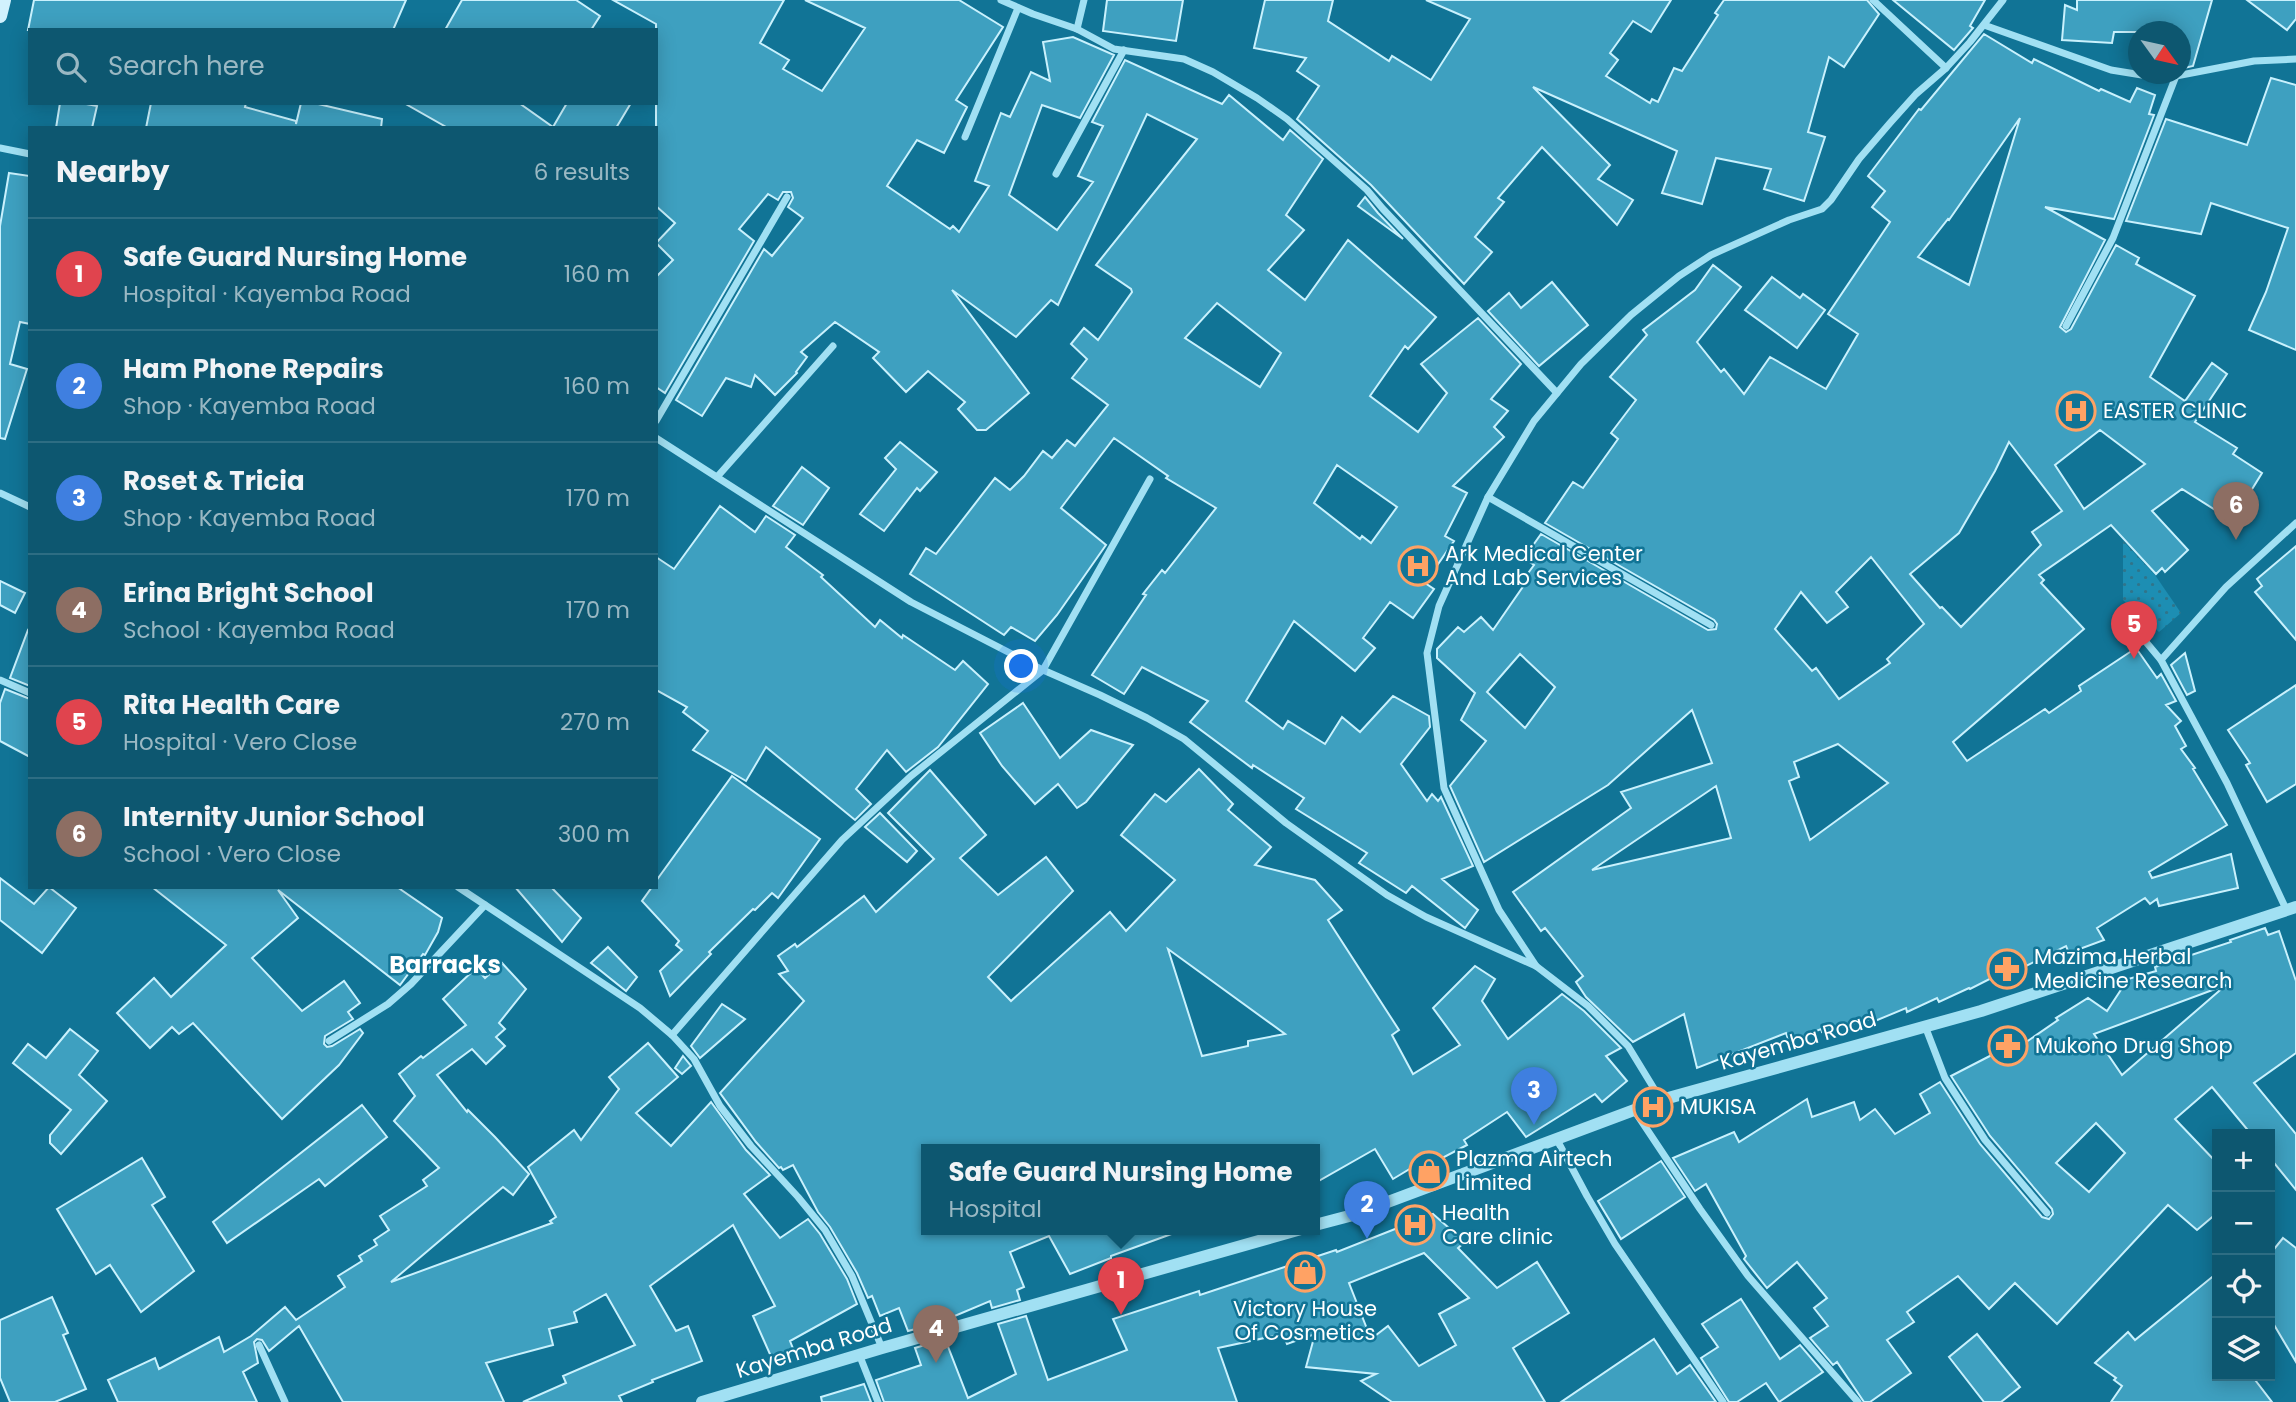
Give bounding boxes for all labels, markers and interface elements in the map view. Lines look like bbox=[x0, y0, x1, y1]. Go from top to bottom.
north arrow bbox=[2128, 21, 2191, 84]
search box bbox=[28, 28, 658, 105]
icon: search bbox=[52, 48, 90, 86]
text: Search here bbox=[108, 48, 265, 84]
text: Nearby bbox=[56, 150, 170, 193]
text: 6 results bbox=[534, 156, 630, 188]
text: Safe Guard Nursing Home bbox=[123, 239, 467, 275]
text: 1 bbox=[75, 258, 83, 290]
text: 160 m bbox=[564, 258, 630, 290]
text: Hospital · Kayemba Road bbox=[123, 278, 411, 310]
text: Ham Phone Repairs bbox=[123, 351, 384, 387]
text: 2 bbox=[72, 370, 86, 402]
text: 160 m bbox=[564, 370, 630, 402]
text: Shop · Kayemba Road bbox=[123, 390, 376, 422]
hospital icon: EASTER CLINIC bbox=[2055, 390, 2097, 432]
place label: EASTER CLINIC bbox=[2103, 396, 2247, 425]
text: Roset & Tricia bbox=[123, 463, 305, 499]
text: 3 bbox=[72, 482, 86, 514]
text: 170 m bbox=[566, 482, 630, 514]
pin: 6 bbox=[2213, 482, 2259, 540]
text: Shop · Kayemba Road bbox=[123, 502, 376, 534]
place label: Ark Medical Center And Lab Services bbox=[1445, 539, 1643, 592]
hospital icon: Ark Medical Center And Lab Services bbox=[1397, 545, 1439, 587]
text: Erina Bright School bbox=[123, 575, 374, 611]
text: 4 bbox=[71, 594, 87, 626]
text: 170 m bbox=[566, 594, 630, 626]
pin: 5 bbox=[2111, 601, 2157, 659]
text: School · Kayemba Road bbox=[123, 614, 395, 646]
your location bbox=[1004, 649, 1038, 683]
text: Rita Health Care bbox=[123, 687, 340, 723]
text: 5 bbox=[72, 706, 86, 738]
text: 270 m bbox=[560, 706, 630, 738]
text: Hospital · Vero Close bbox=[123, 726, 357, 758]
text: Internity Junior School bbox=[123, 799, 425, 835]
text: 6 bbox=[72, 818, 86, 850]
text: 300 m bbox=[558, 818, 630, 850]
text: School · Vero Close bbox=[123, 838, 341, 870]
place label: Mazima Herbal Medicine Research bbox=[2034, 942, 2232, 995]
district label: Barracks bbox=[389, 948, 501, 981]
pharmacy icon: Mazima Herbal Medicine Research bbox=[1986, 948, 2028, 990]
street label: Kayemba Road bbox=[1716, 1004, 1880, 1077]
pharmacy icon: Mukono Drug Shop bbox=[1987, 1025, 2029, 1067]
place label: Mukono Drug Shop bbox=[2035, 1031, 2233, 1060]
pin: 3 bbox=[1511, 1067, 1557, 1125]
hospital icon: MUKISA bbox=[1632, 1086, 1674, 1128]
place label: MUKISA bbox=[1680, 1092, 1756, 1121]
map controls bbox=[2212, 1129, 2275, 1381]
button: + bbox=[2212, 1129, 2275, 1192]
popup bbox=[921, 1144, 1320, 1235]
place label: Plazma Airtech Limited bbox=[1456, 1144, 1613, 1197]
shop icon: Plazma Airtech Limited bbox=[1408, 1150, 1450, 1192]
text: Safe Guard Nursing Home bbox=[948, 1154, 1293, 1190]
pin: 2 bbox=[1344, 1181, 1390, 1239]
button: − bbox=[2212, 1192, 2275, 1255]
text: Hospital bbox=[948, 1193, 1042, 1225]
place label: Health Care clinic bbox=[1442, 1198, 1553, 1251]
hospital icon: Health Care clinic bbox=[1394, 1204, 1436, 1246]
shop icon: Victory House Of Cosmetics bbox=[1284, 1251, 1326, 1293]
button: locate bbox=[2212, 1255, 2275, 1318]
pin: 1 bbox=[1098, 1257, 1144, 1315]
place label: Victory House Of Cosmetics bbox=[1233, 1294, 1377, 1347]
pin: 4 bbox=[913, 1305, 959, 1363]
street label: Kayemba Road bbox=[732, 1310, 895, 1385]
button: layers bbox=[2212, 1318, 2275, 1381]

